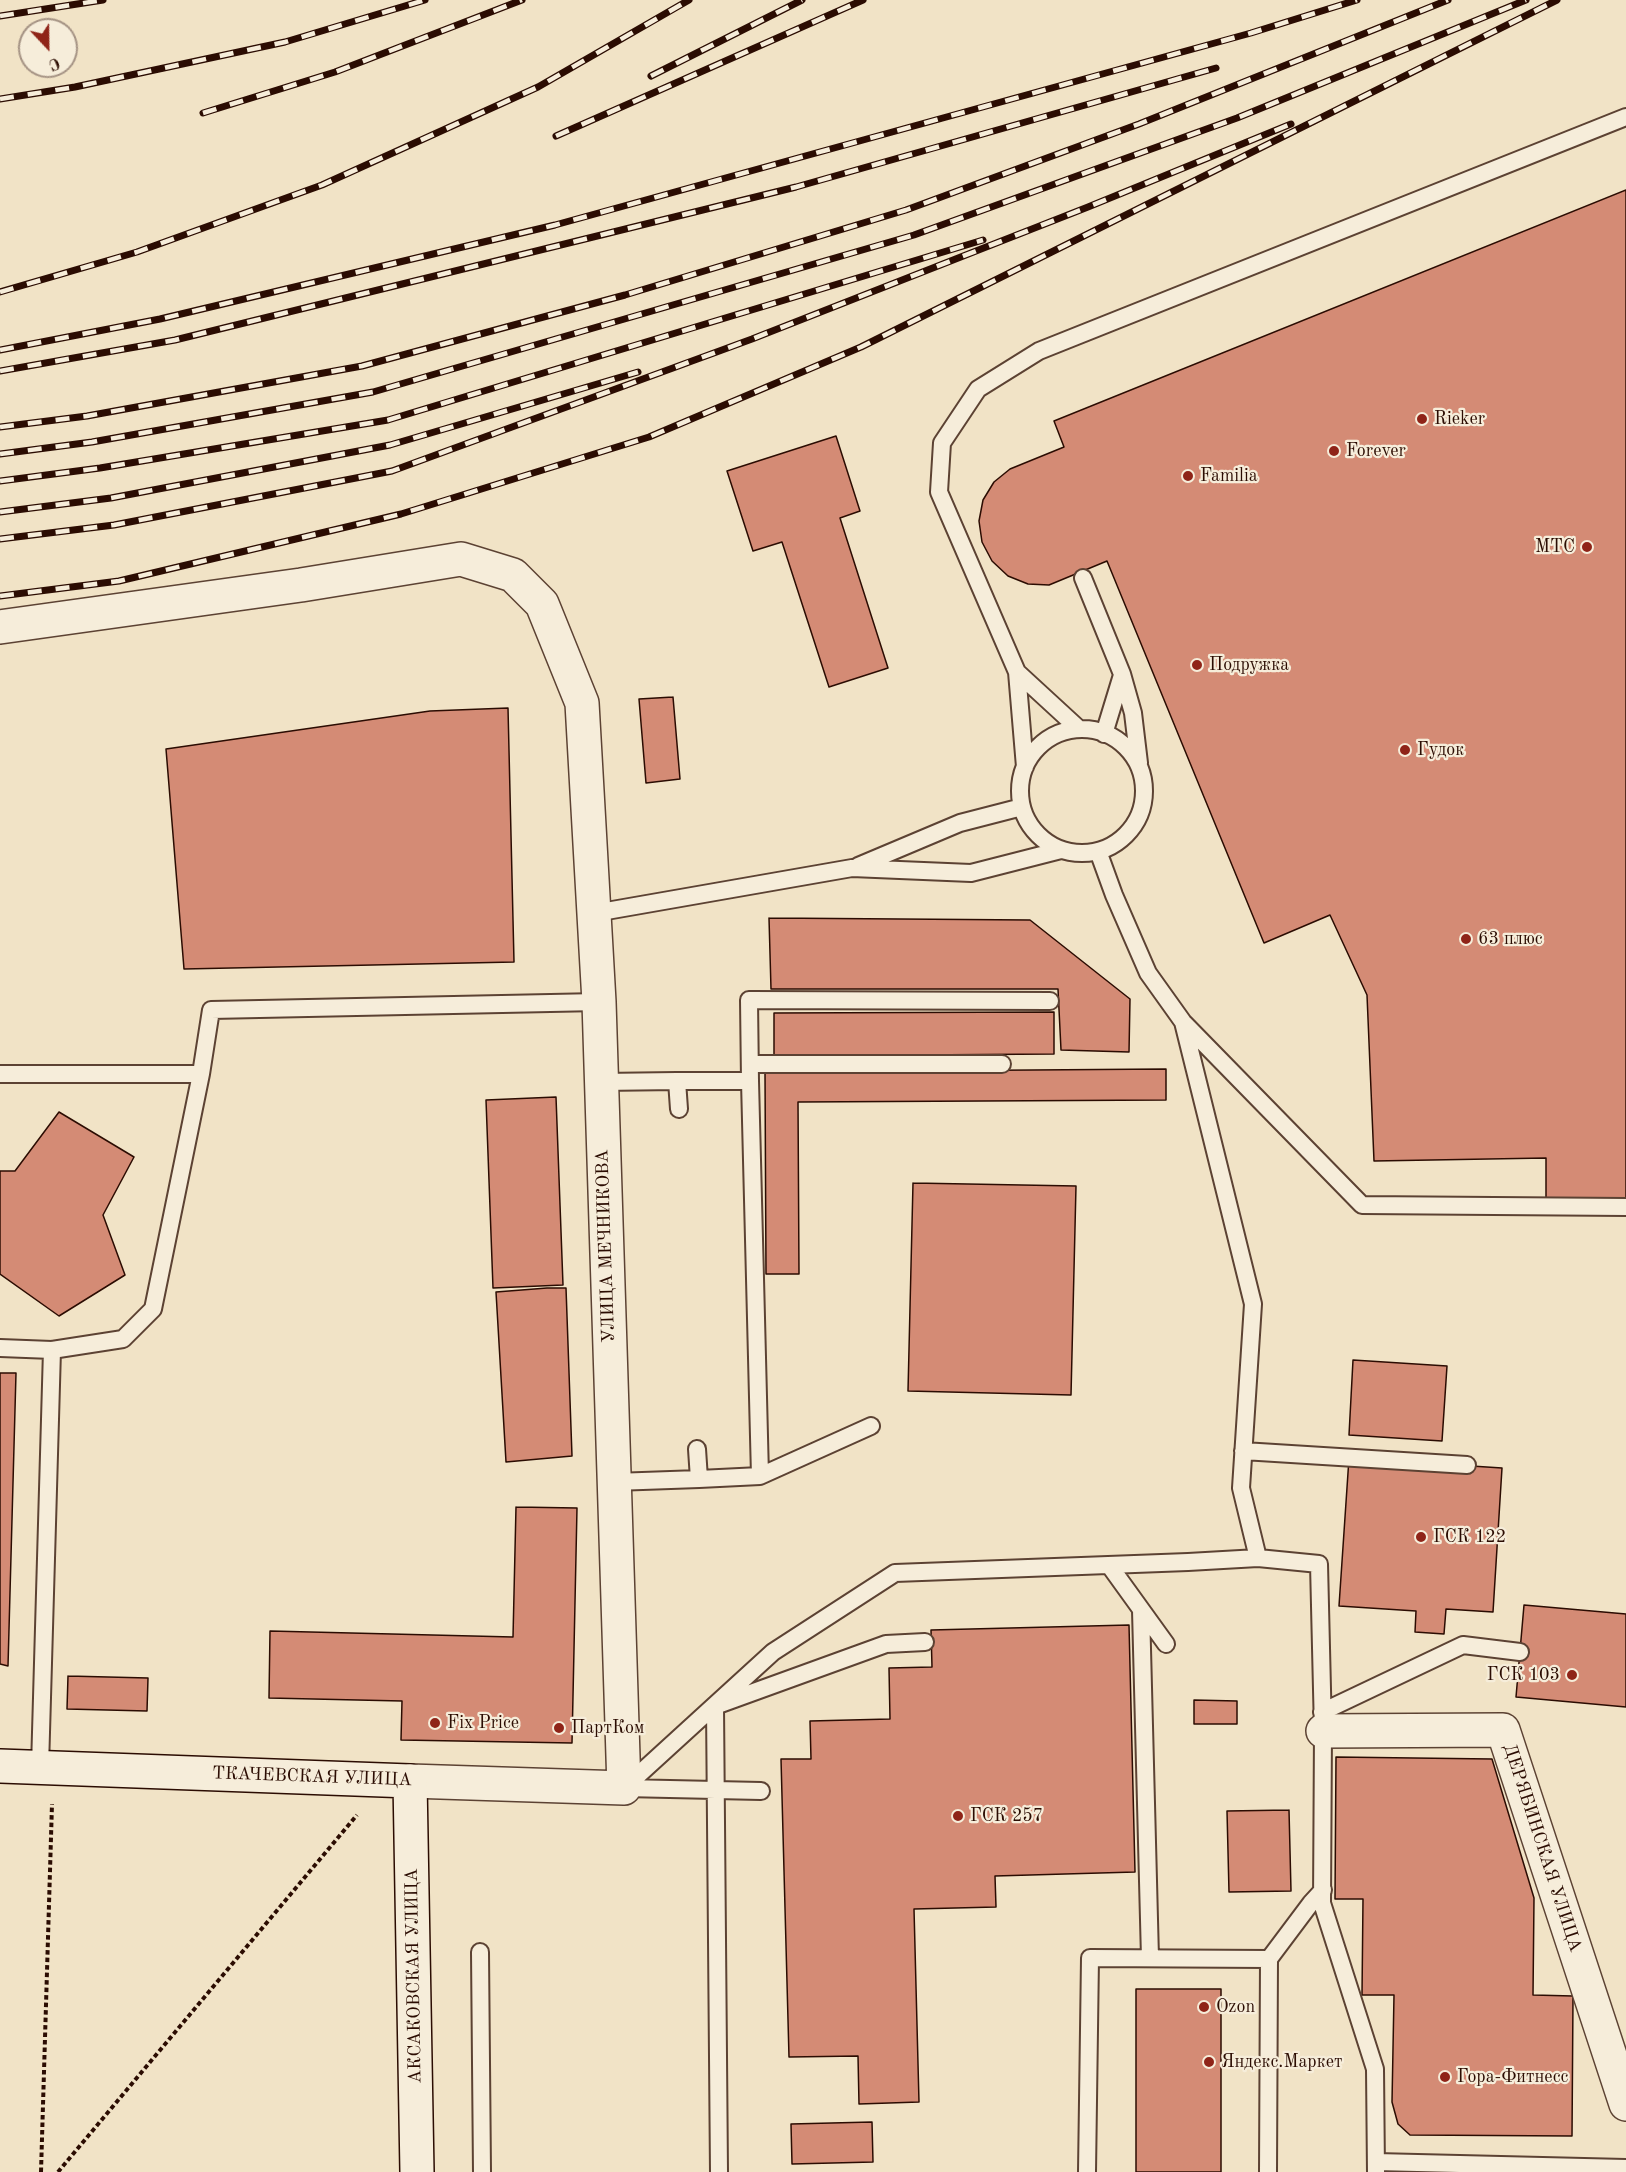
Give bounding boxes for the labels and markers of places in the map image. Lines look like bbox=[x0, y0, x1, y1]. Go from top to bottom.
place label: Rieker bbox=[1434, 408, 1485, 430]
marker: Rieker bbox=[1415, 412, 1429, 426]
place label: Forever bbox=[1346, 440, 1406, 462]
marker: Forever bbox=[1327, 444, 1341, 458]
place label: Familia bbox=[1200, 465, 1258, 487]
marker: Familia bbox=[1181, 469, 1195, 483]
place label: МТС bbox=[1535, 536, 1575, 558]
marker: МТС bbox=[1580, 540, 1594, 554]
place label: Подружка bbox=[1209, 654, 1289, 676]
marker: Подружка bbox=[1190, 658, 1204, 672]
place label: Гудок bbox=[1417, 739, 1464, 761]
marker: Гудок bbox=[1398, 743, 1412, 757]
place label: 63 плюс bbox=[1478, 928, 1543, 950]
marker: 63 плюс bbox=[1459, 932, 1473, 946]
place label: ГСК 122 bbox=[1433, 1526, 1506, 1548]
marker: ГСК 122 bbox=[1414, 1530, 1428, 1544]
place label: ГСК 103 bbox=[1487, 1664, 1560, 1686]
marker: ГСК 103 bbox=[1565, 1668, 1579, 1682]
place label: Fix Price bbox=[447, 1712, 519, 1734]
marker: Fix Price bbox=[428, 1716, 442, 1730]
place label: ПартКом bbox=[571, 1717, 644, 1739]
marker: ПартКом bbox=[552, 1721, 566, 1735]
place label: ГСК 257 bbox=[970, 1805, 1043, 1827]
marker: ГСК 257 bbox=[951, 1809, 965, 1823]
place label: Ozon bbox=[1216, 1996, 1255, 2018]
marker: Ozon bbox=[1197, 2000, 1211, 2014]
place label: Яндекс.Маркет bbox=[1221, 2051, 1342, 2073]
marker: Яндекс.Маркет bbox=[1202, 2055, 1216, 2069]
place label: Гора-Фитнесс bbox=[1457, 2066, 1568, 2088]
marker: Гора-Фитнесс bbox=[1438, 2070, 1452, 2084]

